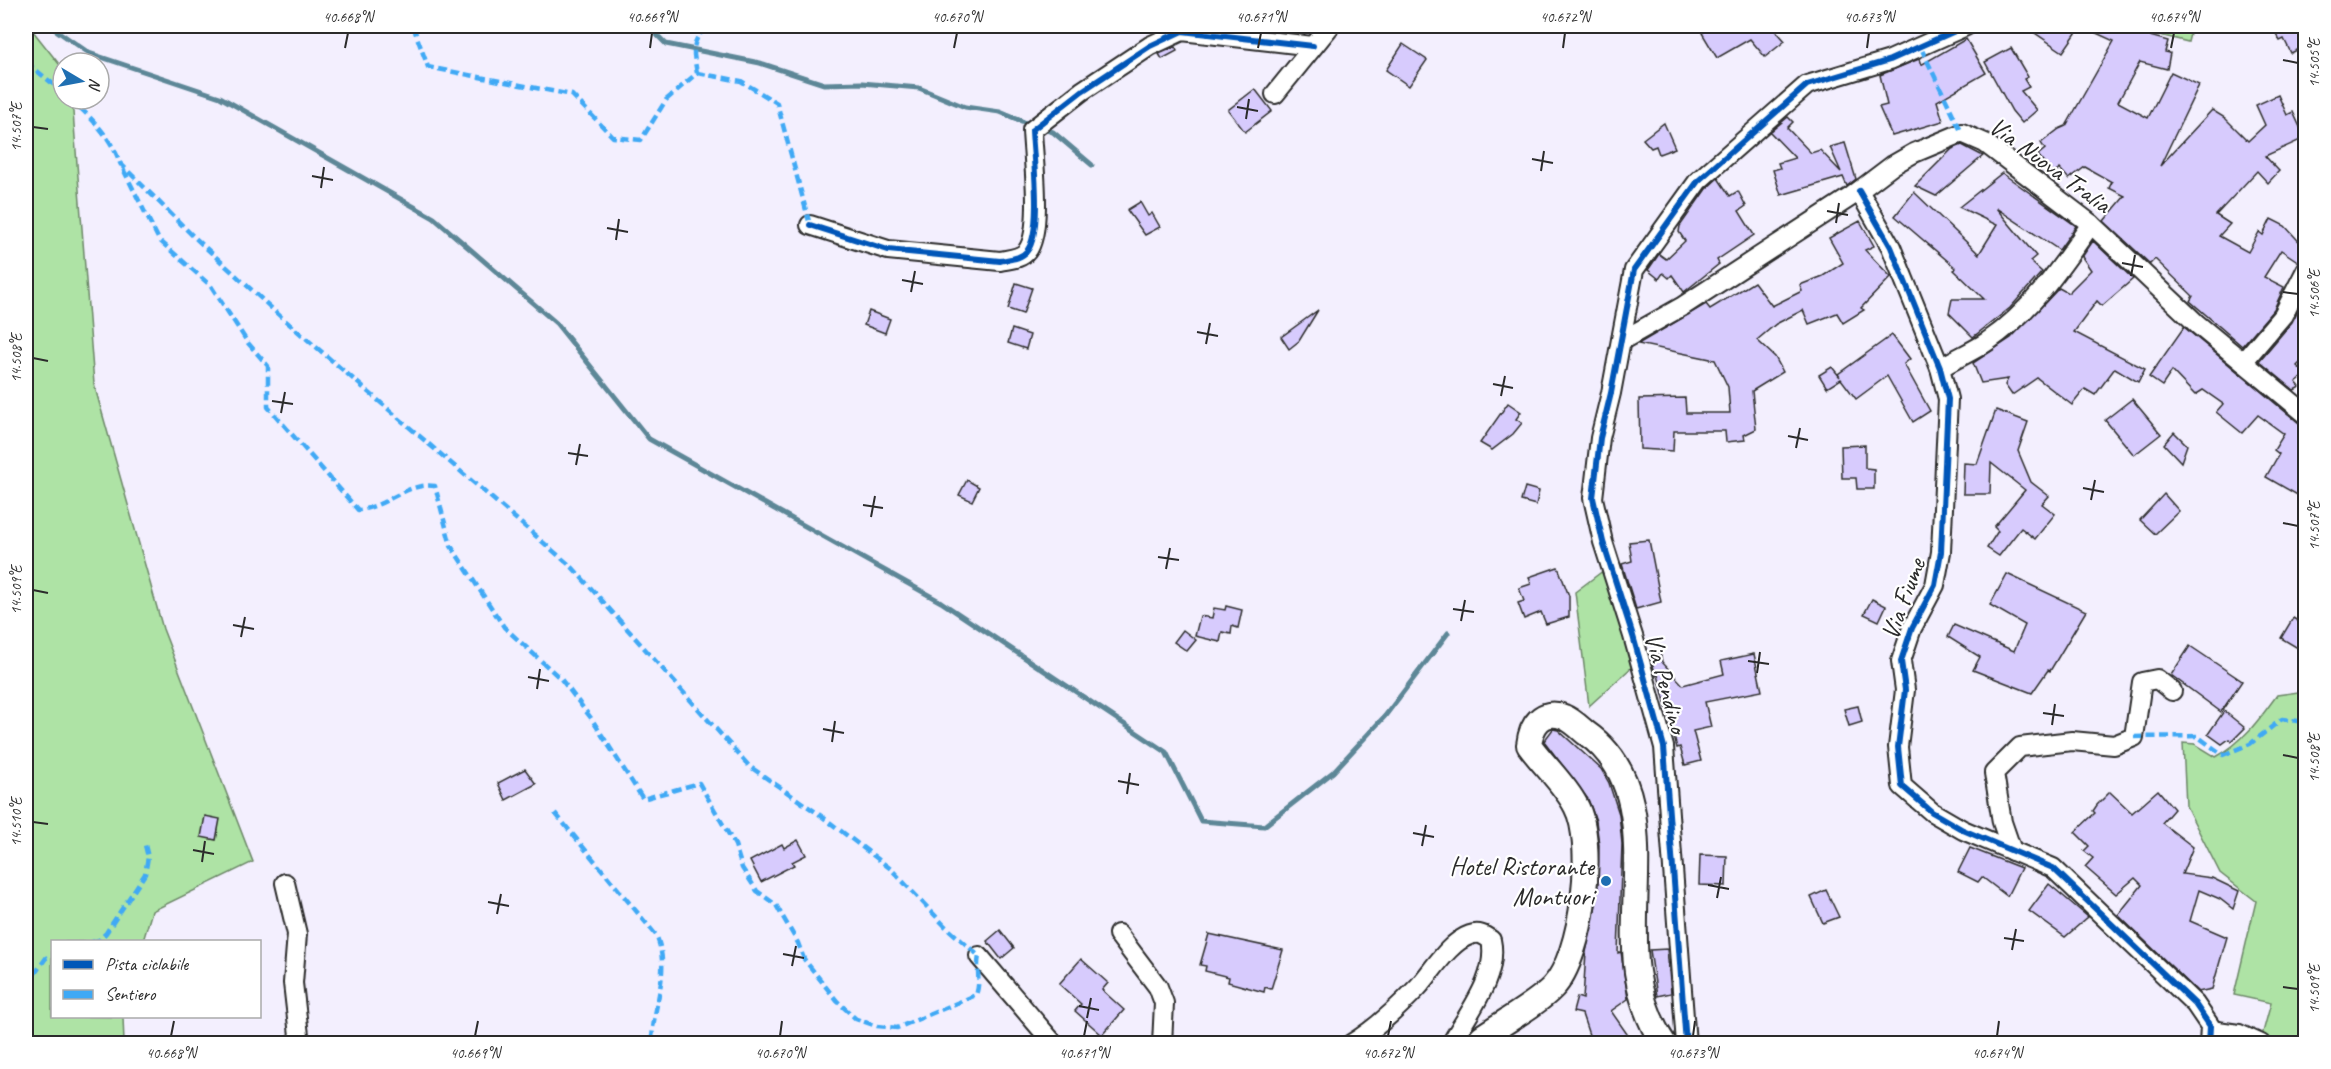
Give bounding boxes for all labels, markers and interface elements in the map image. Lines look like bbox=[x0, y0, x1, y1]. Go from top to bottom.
text: 40.668°N bbox=[323, 8, 376, 27]
text: 40.669°N bbox=[627, 8, 680, 27]
text: 40.670°N bbox=[932, 8, 985, 27]
text: 40.671°N bbox=[1236, 8, 1289, 27]
text: 40.672°N bbox=[1540, 8, 1593, 27]
text: 40.673°N bbox=[1844, 8, 1897, 27]
text: 40.674°N bbox=[2149, 8, 2202, 27]
text: 14.505°E bbox=[2305, 36, 2324, 87]
north arrow bbox=[51, 51, 111, 111]
text: N bbox=[84, 77, 105, 93]
text: 14.507°E bbox=[7, 100, 26, 151]
street label: Via Nuova Tralia bbox=[1982, 110, 2119, 221]
text: 14.506°E bbox=[2305, 267, 2324, 318]
text: 14.508°E bbox=[7, 331, 26, 382]
text: 14.507°E bbox=[2305, 499, 2324, 550]
street label: Via Fiume bbox=[1873, 552, 1933, 644]
text: 14.509°E bbox=[7, 563, 26, 614]
street label: Via Pendino bbox=[1637, 629, 1696, 739]
text: 14.508°E bbox=[2305, 731, 2324, 782]
text: 14.510°E bbox=[7, 795, 26, 846]
place label: Hotel Ristorante Montuori bbox=[1449, 850, 1597, 913]
marker: Hotel Ristorante Montuori bbox=[1599, 874, 1613, 888]
legend bbox=[51, 940, 261, 1018]
text: Pista ciclabile bbox=[105, 953, 189, 975]
text: 14.509°E bbox=[2305, 962, 2324, 1013]
text: Sentiero bbox=[105, 983, 157, 1005]
text: 40.668°N bbox=[146, 1044, 199, 1063]
text: 40.669°N bbox=[450, 1044, 503, 1063]
text: 40.670°N bbox=[755, 1044, 808, 1063]
text: 40.671°N bbox=[1059, 1044, 1112, 1063]
text: 40.672°N bbox=[1363, 1044, 1416, 1063]
text: 40.673°N bbox=[1668, 1044, 1721, 1063]
text: 40.674°N bbox=[1972, 1044, 2025, 1063]

